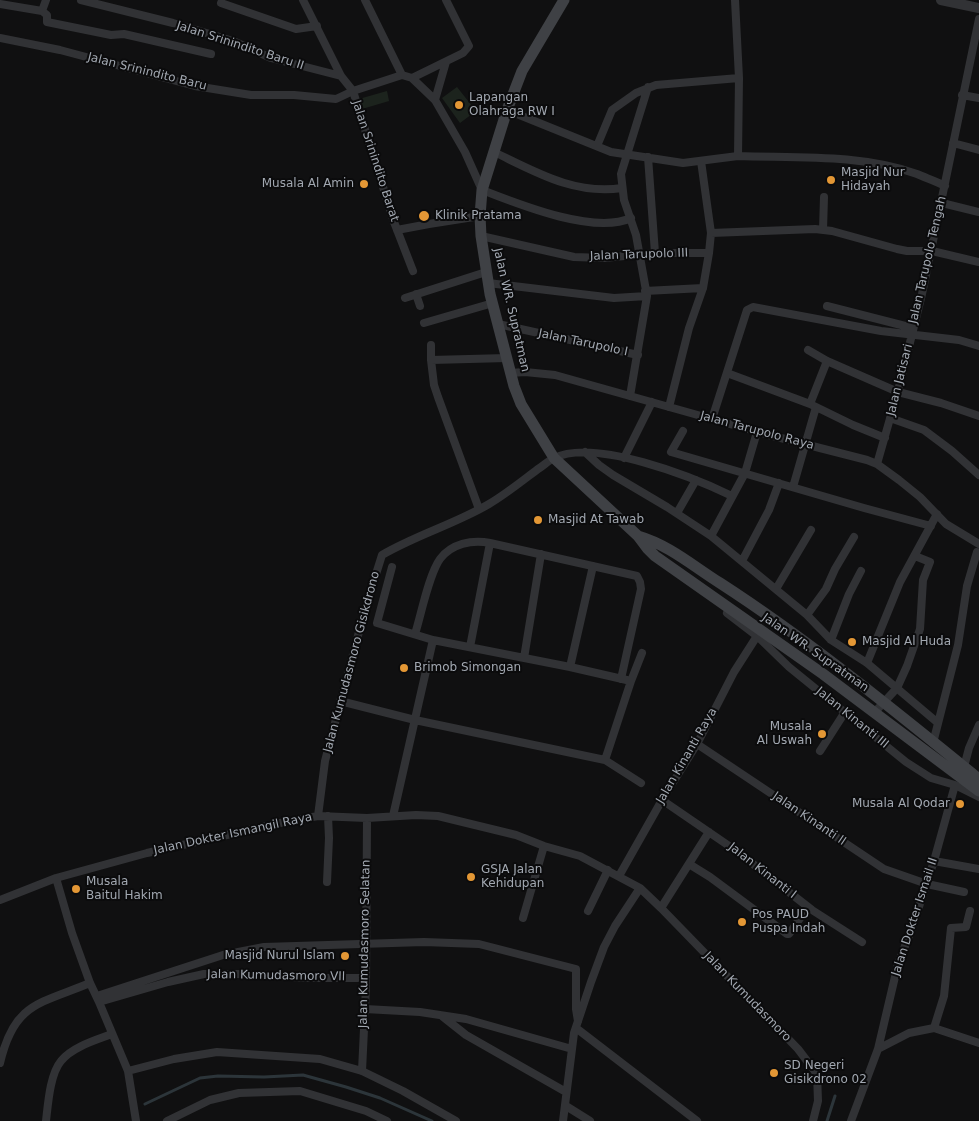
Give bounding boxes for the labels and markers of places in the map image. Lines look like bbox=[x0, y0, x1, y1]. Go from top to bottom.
place label: Lapangan Olahraga RW I bbox=[469, 91, 555, 119]
marker: Lapangan Olahraga RW I bbox=[453, 99, 465, 111]
place label: Masjid Nur Hidayah bbox=[841, 166, 905, 194]
marker: Masjid Nur Hidayah bbox=[825, 174, 837, 186]
place label: Musala Al Amin bbox=[262, 177, 354, 191]
marker: Musala Al Amin bbox=[358, 178, 370, 190]
marker: Klinik Pratama bbox=[417, 209, 431, 223]
place label: Klinik Pratama bbox=[435, 209, 522, 223]
place label: Masjid At Tawab bbox=[548, 513, 644, 527]
marker: Masjid At Tawab bbox=[532, 514, 544, 526]
place label: Masjid Al Huda bbox=[862, 635, 951, 649]
marker: Masjid Al Huda bbox=[846, 636, 858, 648]
place label: Brimob Simongan bbox=[414, 661, 521, 675]
marker: Brimob Simongan bbox=[398, 662, 410, 674]
place label: Musala Al Uswah bbox=[757, 720, 812, 748]
marker: Musala Al Uswah bbox=[816, 728, 828, 740]
place label: Musala Al Qodar bbox=[852, 797, 950, 811]
marker: Musala Al Qodar bbox=[954, 798, 966, 810]
place label: GSJA Jalan Kehidupan bbox=[481, 863, 544, 891]
marker: GSJA Jalan Kehidupan bbox=[465, 871, 477, 883]
place label: Musala Baitul Hakim bbox=[86, 875, 163, 903]
marker: Musala Baitul Hakim bbox=[70, 883, 82, 895]
place label: Pos PAUD Puspa Indah bbox=[752, 908, 825, 936]
marker: Pos PAUD Puspa Indah bbox=[736, 916, 748, 928]
place label: Masjid Nurul Islam bbox=[225, 949, 335, 963]
marker: Masjid Nurul Islam bbox=[339, 950, 351, 962]
place label: SD Negeri Gisikdrono 02 bbox=[784, 1059, 867, 1087]
marker: SD Negeri Gisikdrono 02 bbox=[768, 1067, 780, 1079]

